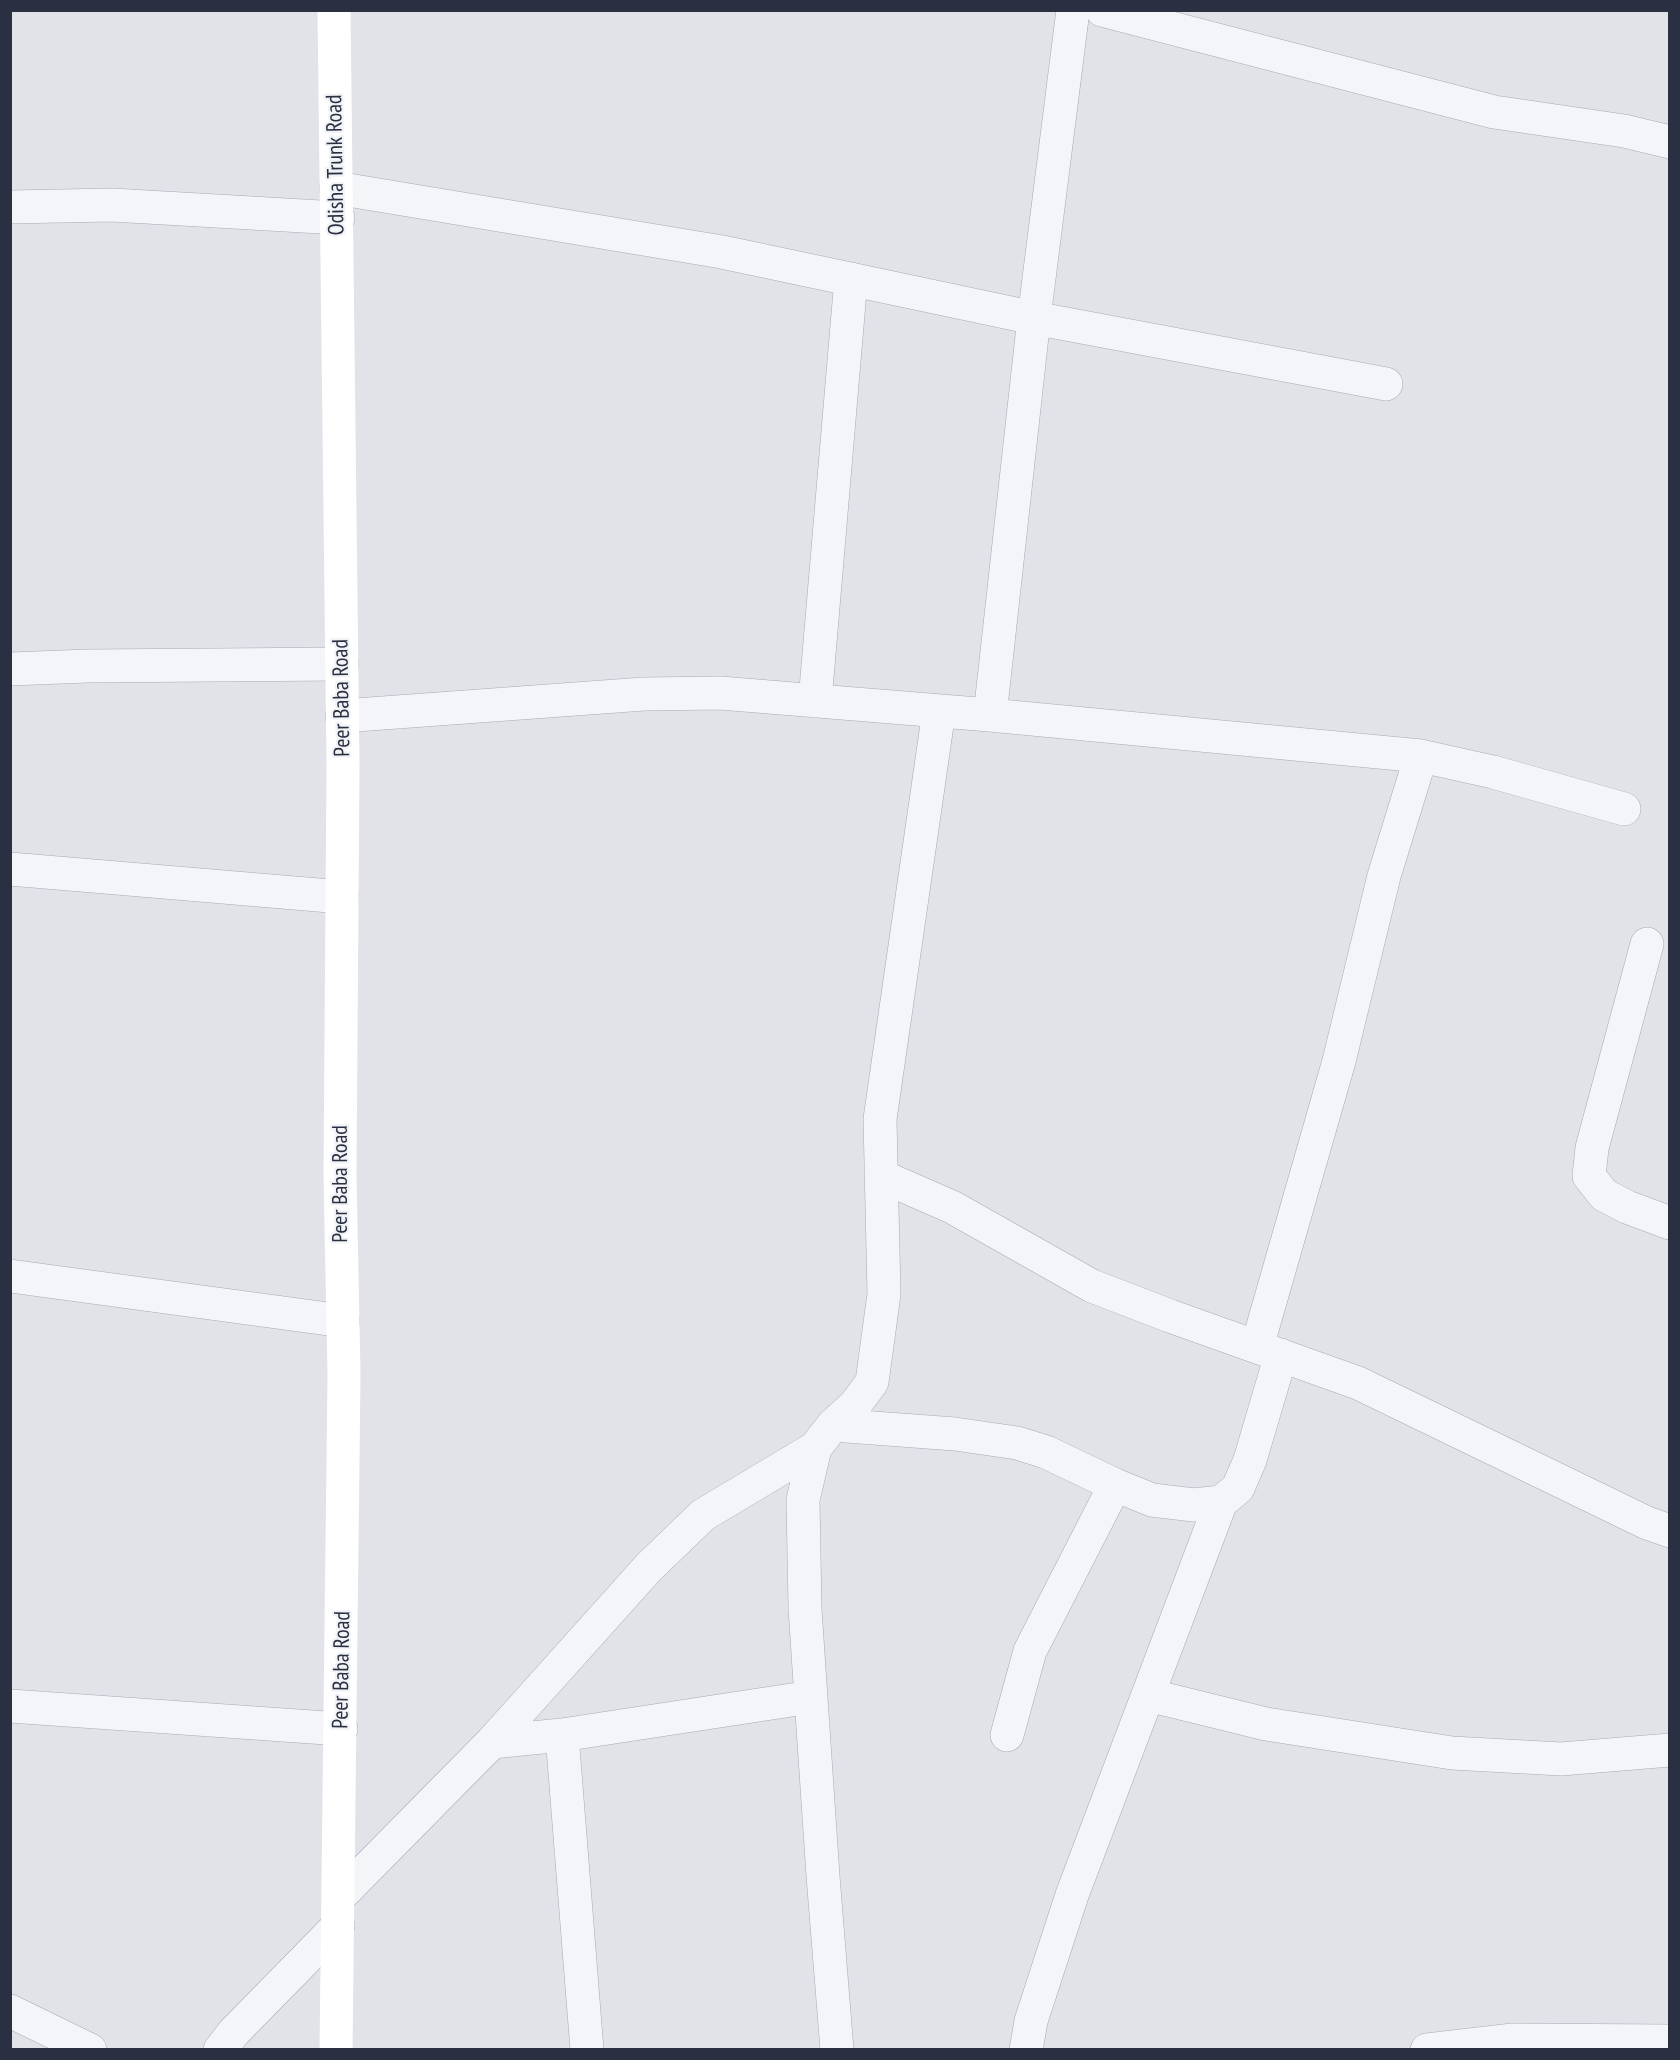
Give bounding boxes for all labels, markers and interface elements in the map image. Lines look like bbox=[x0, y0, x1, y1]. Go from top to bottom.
street label: Odisha Trunk Road bbox=[322, 94, 350, 236]
street label: Peer Baba Road bbox=[328, 639, 356, 757]
street label: Peer Baba Road bbox=[328, 1125, 354, 1243]
street label: Peer Baba Road bbox=[328, 1611, 356, 1729]

